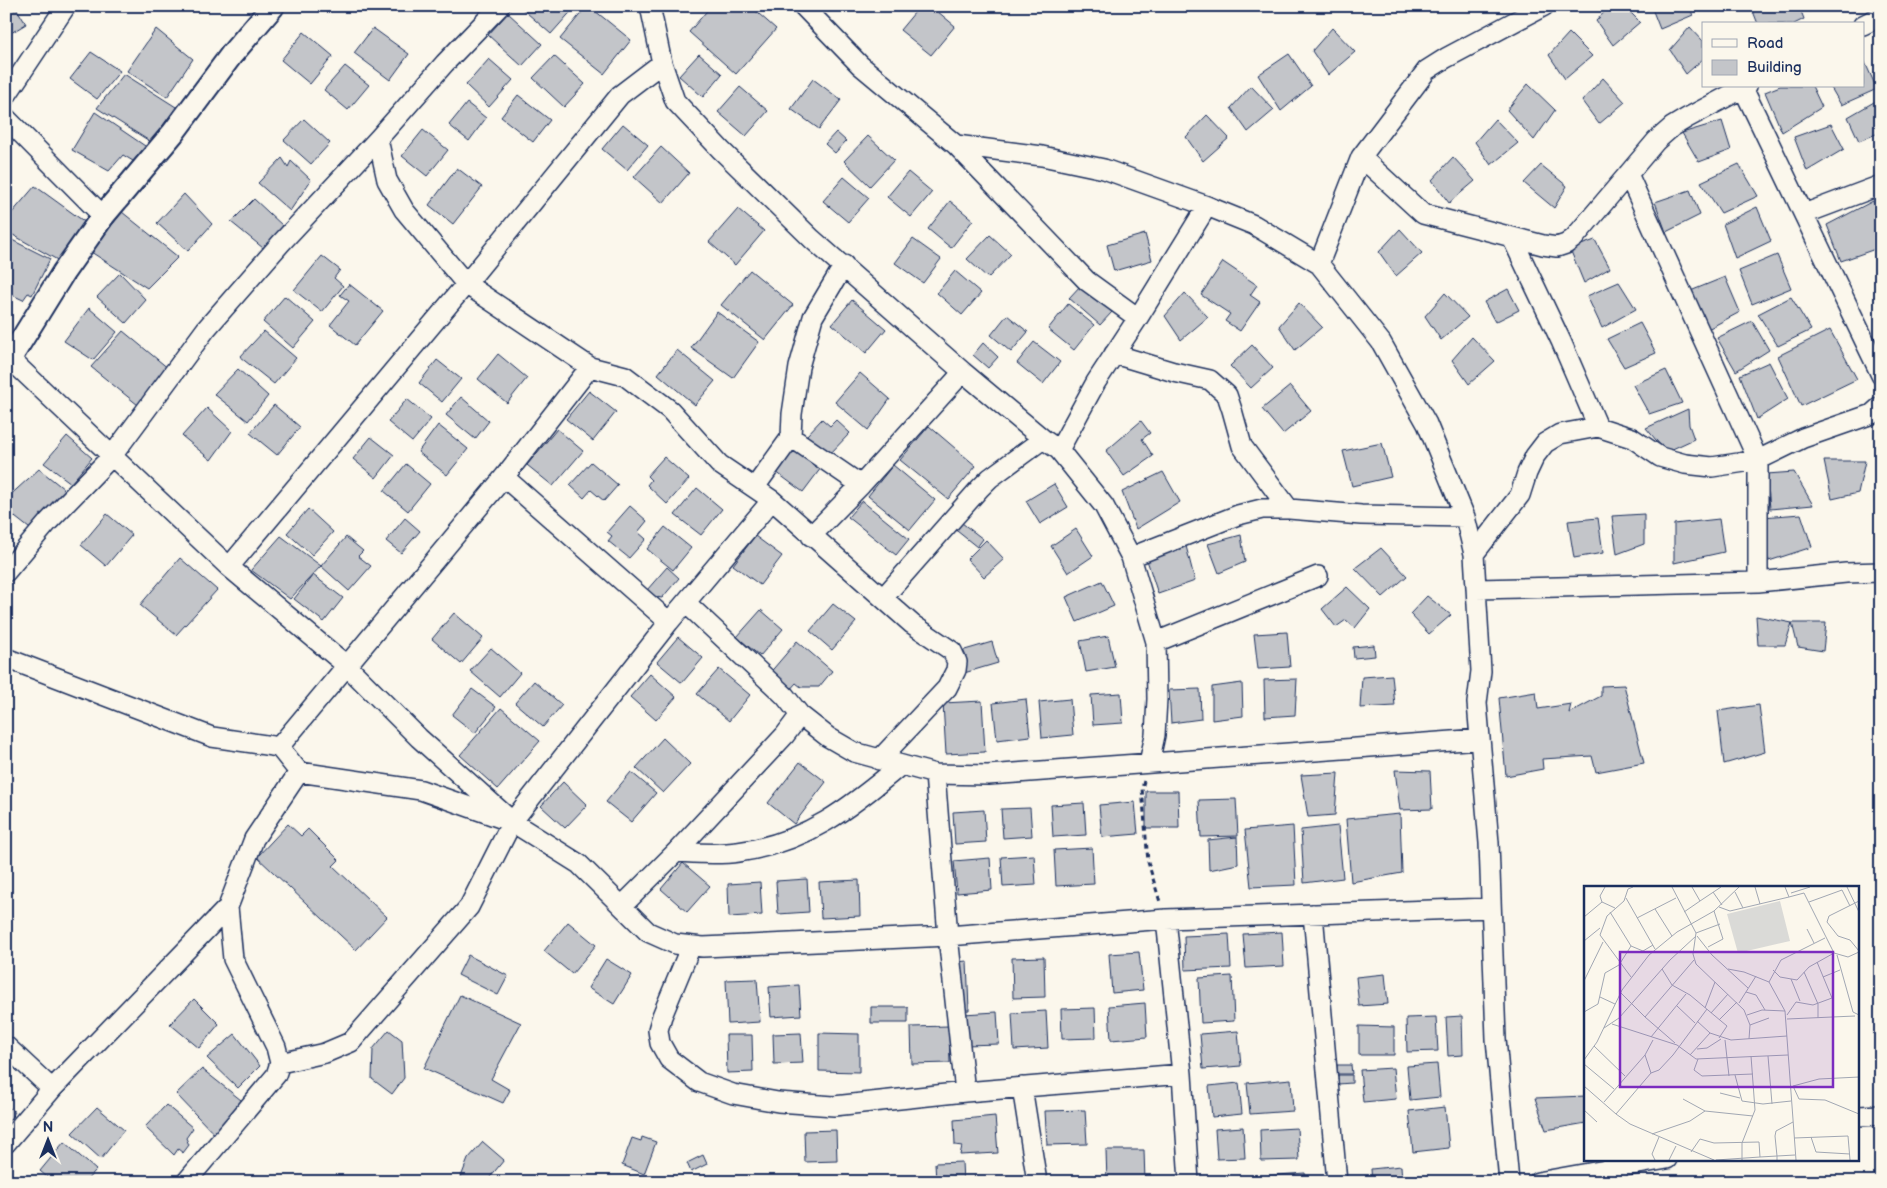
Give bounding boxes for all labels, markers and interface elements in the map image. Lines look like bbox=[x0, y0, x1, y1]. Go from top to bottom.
legend bbox=[1702, 22, 1864, 88]
text: Road bbox=[1747, 34, 1783, 53]
text: Building bbox=[1747, 58, 1802, 77]
inset map bbox=[1584, 886, 1860, 1160]
north arrow bbox=[22, 1116, 72, 1166]
text: N bbox=[43, 1119, 53, 1136]

